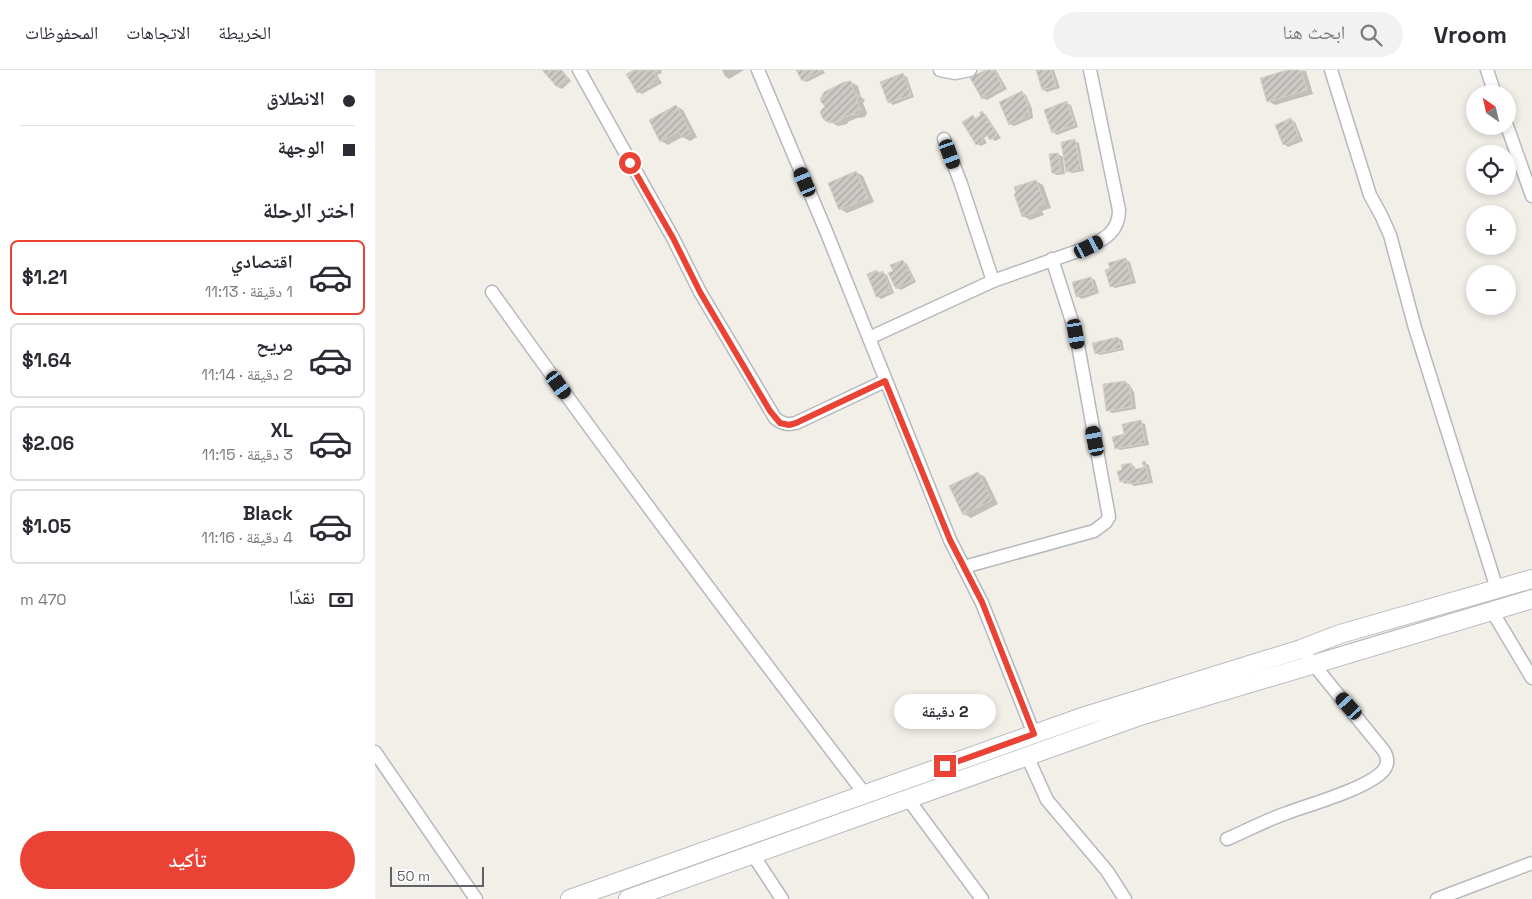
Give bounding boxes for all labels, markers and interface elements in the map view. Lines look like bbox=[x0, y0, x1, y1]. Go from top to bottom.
search box bbox=[1053, 12, 1403, 57]
text: Vroom bbox=[1433, 19, 1507, 50]
text: ابحث هنا bbox=[1283, 20, 1345, 45]
text: المحفوظات bbox=[25, 21, 98, 44]
text: الاتجاهات bbox=[126, 21, 190, 44]
text: الخريطة bbox=[218, 21, 271, 44]
icon: search bbox=[1357, 21, 1385, 49]
north arrow bbox=[1466, 85, 1516, 135]
map controls bbox=[1466, 85, 1516, 315]
text: الانطلاق bbox=[266, 86, 325, 111]
text: الوجهة bbox=[277, 135, 325, 160]
car bbox=[937, 137, 962, 171]
button: locate bbox=[1466, 145, 1516, 195]
route start bbox=[619, 152, 641, 174]
car bbox=[792, 165, 817, 199]
text: اختر الرحلة bbox=[263, 196, 355, 224]
button: + bbox=[1466, 205, 1516, 255]
car bbox=[1072, 234, 1105, 260]
text: اقتصادي bbox=[231, 249, 293, 274]
icon: car bbox=[308, 255, 353, 300]
text: $1.21 bbox=[22, 265, 68, 290]
button: − bbox=[1466, 265, 1516, 315]
text: 1 دقيقة · 11:13 bbox=[205, 281, 293, 302]
car bbox=[1066, 318, 1085, 350]
text: مريح bbox=[256, 332, 293, 357]
icon: car bbox=[308, 338, 353, 383]
text: $1.64 bbox=[22, 348, 71, 373]
text: 2 دقيقة · 11:14 bbox=[201, 364, 293, 385]
car bbox=[544, 368, 573, 402]
text: XL bbox=[270, 418, 293, 443]
icon: car bbox=[308, 421, 353, 466]
car bbox=[1084, 425, 1105, 457]
text: $2.06 bbox=[22, 431, 74, 456]
text: 3 دقيقة · 11:15 bbox=[202, 444, 293, 465]
text: Black bbox=[243, 501, 293, 526]
icon: car bbox=[308, 504, 353, 549]
text: $1.05 bbox=[22, 514, 71, 539]
text: 4 دقيقة · 11:16 bbox=[201, 527, 293, 548]
text: نقدًا bbox=[289, 585, 315, 610]
icon: cash bbox=[327, 586, 355, 614]
text: 470 m bbox=[20, 589, 67, 610]
car bbox=[1333, 690, 1364, 722]
callout: 2 دقيقة bbox=[894, 694, 996, 728]
text: 2 دقيقة bbox=[922, 701, 968, 722]
route end bbox=[934, 755, 956, 777]
button: تأكيد bbox=[20, 831, 355, 889]
scale bar bbox=[390, 864, 484, 887]
text: 50 m bbox=[397, 867, 430, 885]

